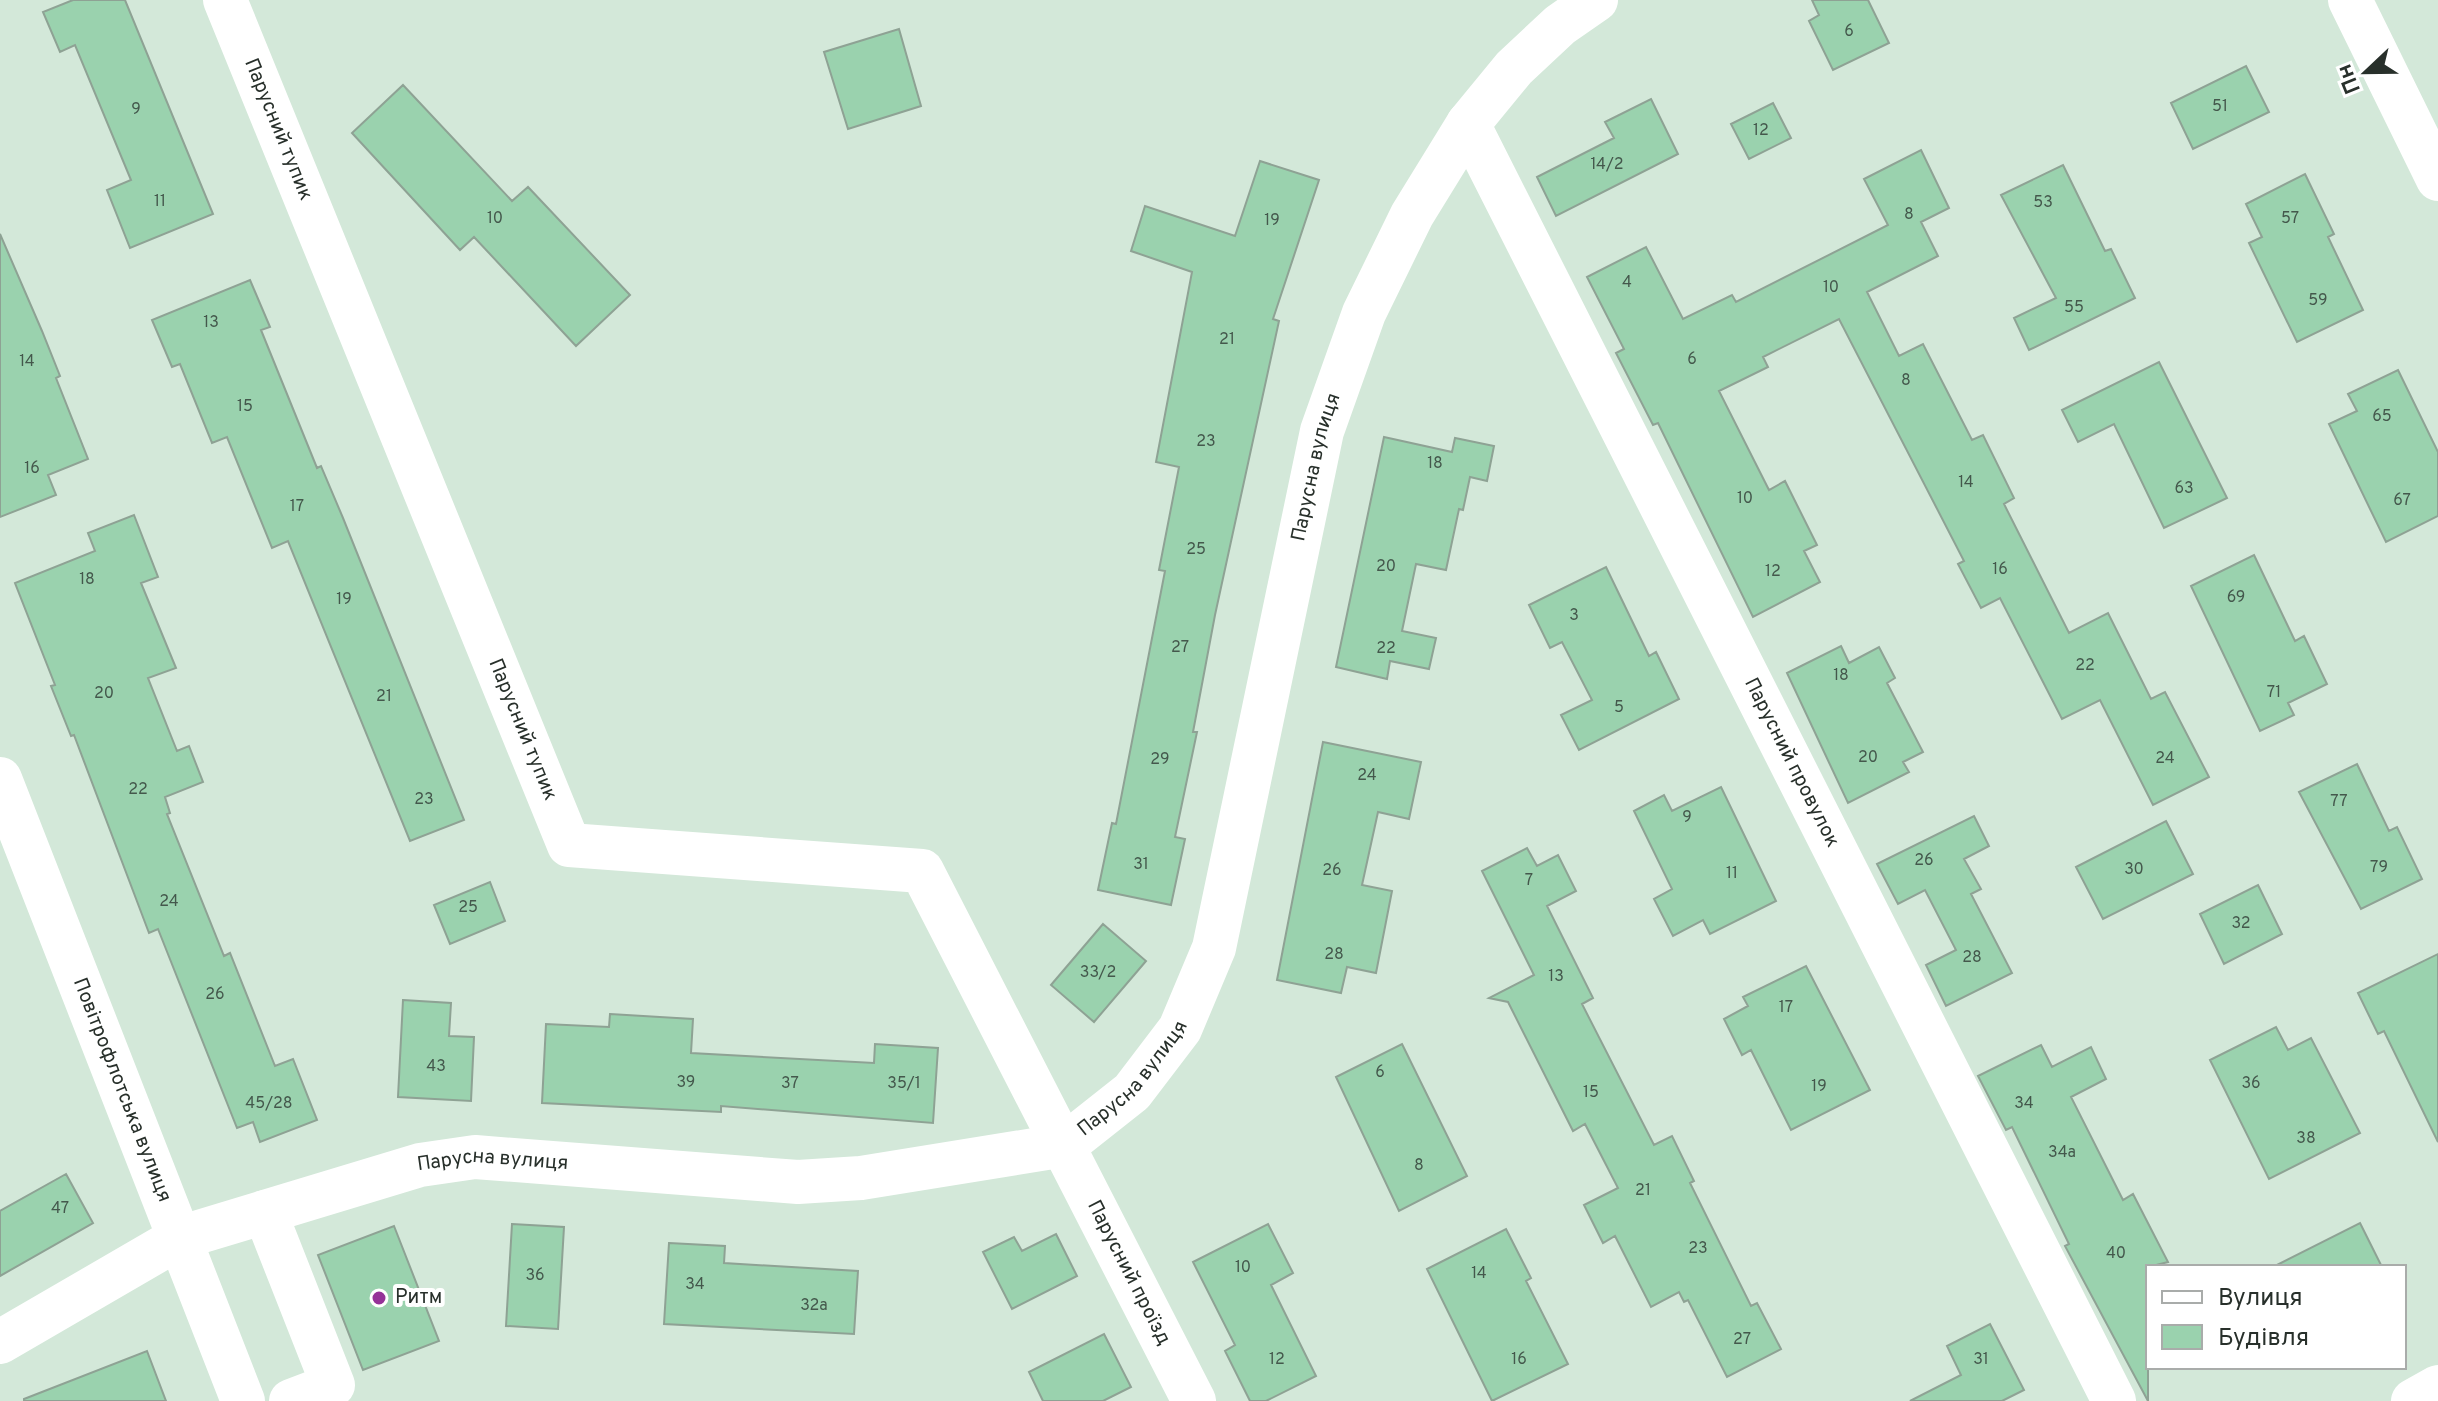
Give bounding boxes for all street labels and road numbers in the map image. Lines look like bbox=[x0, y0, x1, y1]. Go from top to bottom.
street label: Парусний тупик bbox=[237, 55, 318, 205]
street label: Парусна вулиця bbox=[1286, 390, 1347, 544]
street label: Парусний тупик bbox=[482, 655, 563, 805]
street label: Парусний провулок bbox=[1737, 674, 1845, 852]
street label: Повітрофлотська вулиця bbox=[66, 974, 177, 1206]
street label: Парусна вулиця bbox=[1073, 1017, 1195, 1143]
street label: Парусна вулиця bbox=[415, 1144, 569, 1178]
street label: Парусний проїзд bbox=[1080, 1196, 1176, 1350]

